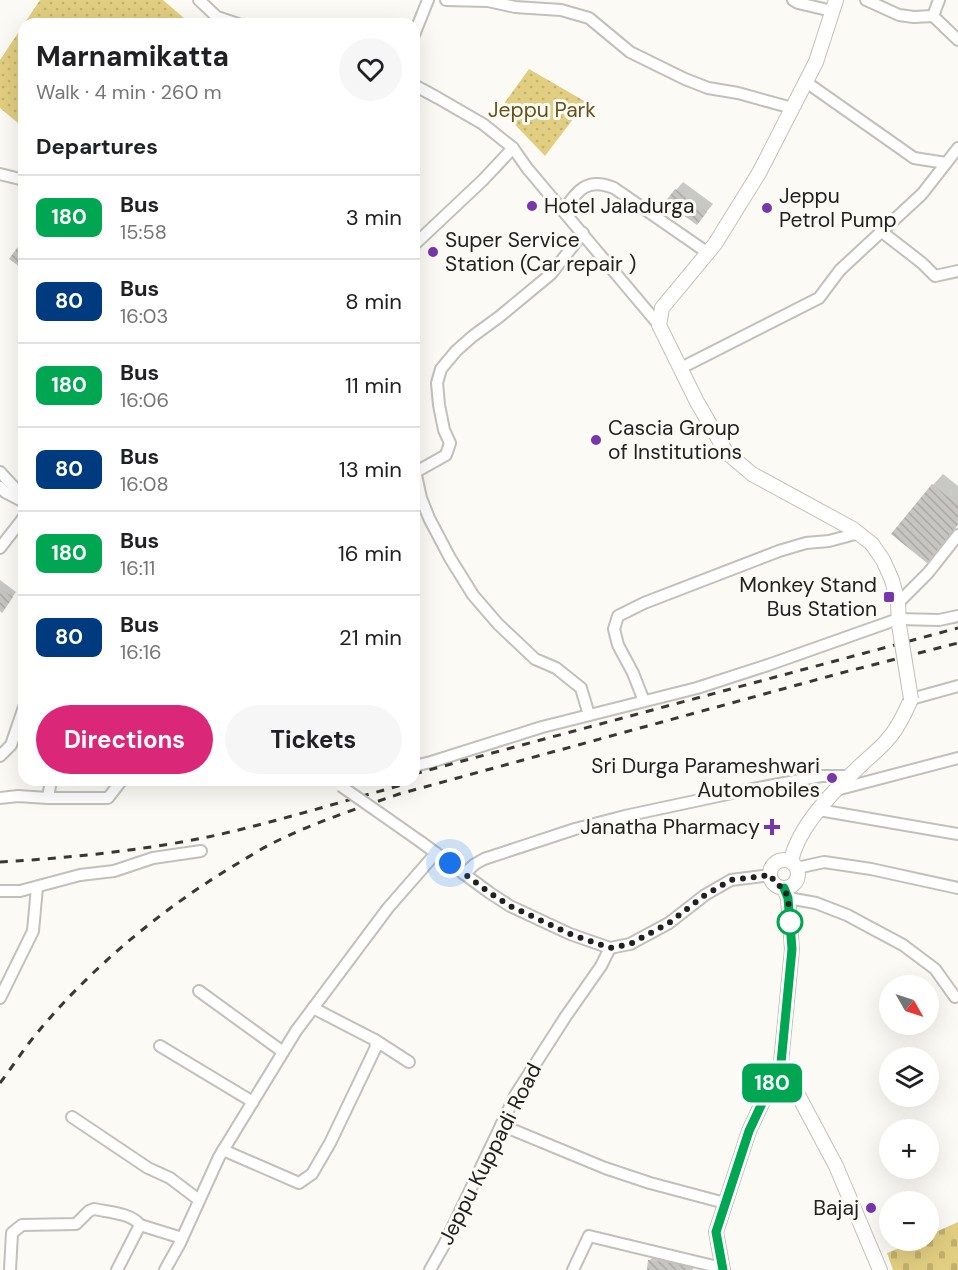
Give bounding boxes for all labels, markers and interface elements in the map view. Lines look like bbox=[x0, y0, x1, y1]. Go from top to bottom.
text: Marnamikatta bbox=[36, 38, 229, 75]
button: heart bbox=[339, 38, 402, 101]
text: Walk · 4 min · 260 m bbox=[36, 79, 221, 105]
park label: Jeppu Park bbox=[488, 96, 596, 124]
text: Departures bbox=[36, 132, 158, 161]
place label: Jeppu Petrol Pump bbox=[779, 182, 897, 234]
text: Bus bbox=[120, 190, 159, 219]
place label: Hotel Jaladurga bbox=[544, 192, 694, 220]
marker: Hotel Jaladurga bbox=[525, 199, 539, 213]
marker: Jeppu Petrol Pump bbox=[760, 201, 774, 215]
text: 180 bbox=[51, 203, 87, 231]
text: 3 min bbox=[346, 203, 402, 232]
text: 15:58 bbox=[120, 219, 167, 245]
place label: Super Service Station (Car repair ) bbox=[445, 226, 636, 278]
marker: Super Service Station (Car repair ) bbox=[426, 245, 440, 259]
text: Bus bbox=[120, 274, 159, 303]
text: 80 bbox=[55, 287, 83, 315]
text: 8 min bbox=[345, 287, 402, 316]
text: 16:03 bbox=[120, 303, 168, 329]
text: Bus bbox=[120, 358, 159, 387]
text: 180 bbox=[51, 371, 87, 399]
text: 11 min bbox=[345, 371, 402, 400]
text: 16:06 bbox=[120, 387, 169, 413]
place label: Cascia Group of Institutions bbox=[608, 414, 742, 466]
marker: Cascia Group of Institutions bbox=[589, 433, 603, 447]
text: Bus bbox=[120, 442, 159, 471]
text: 80 bbox=[55, 455, 83, 483]
text: 13 min bbox=[339, 455, 402, 484]
text: 16:08 bbox=[120, 471, 169, 497]
text: Bus bbox=[120, 526, 159, 555]
text: 180 bbox=[51, 539, 87, 567]
text: 16 min bbox=[338, 539, 402, 568]
text: 16:11 bbox=[120, 555, 155, 581]
place label: Monkey Stand Bus Station bbox=[739, 571, 877, 623]
marker: Monkey Stand Bus Station bbox=[882, 590, 896, 604]
text: Bus bbox=[120, 610, 159, 639]
text: 80 bbox=[55, 623, 83, 651]
text: 21 min bbox=[339, 623, 402, 652]
text: 16:16 bbox=[120, 639, 162, 665]
button: Directions bbox=[36, 705, 213, 774]
button: Tickets bbox=[225, 705, 402, 774]
place label: Sri Durga Parameshwari Automobiles bbox=[591, 752, 820, 804]
marker: Sri Durga Parameshwari Automobiles bbox=[825, 771, 839, 785]
place label: Janatha Pharmacy bbox=[580, 813, 760, 841]
marker: Janatha Pharmacy bbox=[765, 820, 779, 834]
your location bbox=[435, 848, 465, 878]
unlabelled marker bbox=[777, 909, 803, 935]
north arrow bbox=[879, 975, 939, 1035]
map controls bbox=[879, 975, 939, 1251]
button: layers bbox=[879, 1047, 939, 1107]
street label: Jeppu Kuppadi Road bbox=[432, 1058, 548, 1250]
line badge: 180 bbox=[738, 1064, 806, 1102]
text: 180 bbox=[754, 1069, 790, 1097]
button: + bbox=[879, 1119, 939, 1179]
button: − bbox=[879, 1191, 939, 1251]
place label: Bajaj bbox=[813, 1194, 859, 1222]
marker: Bajaj bbox=[864, 1201, 878, 1215]

